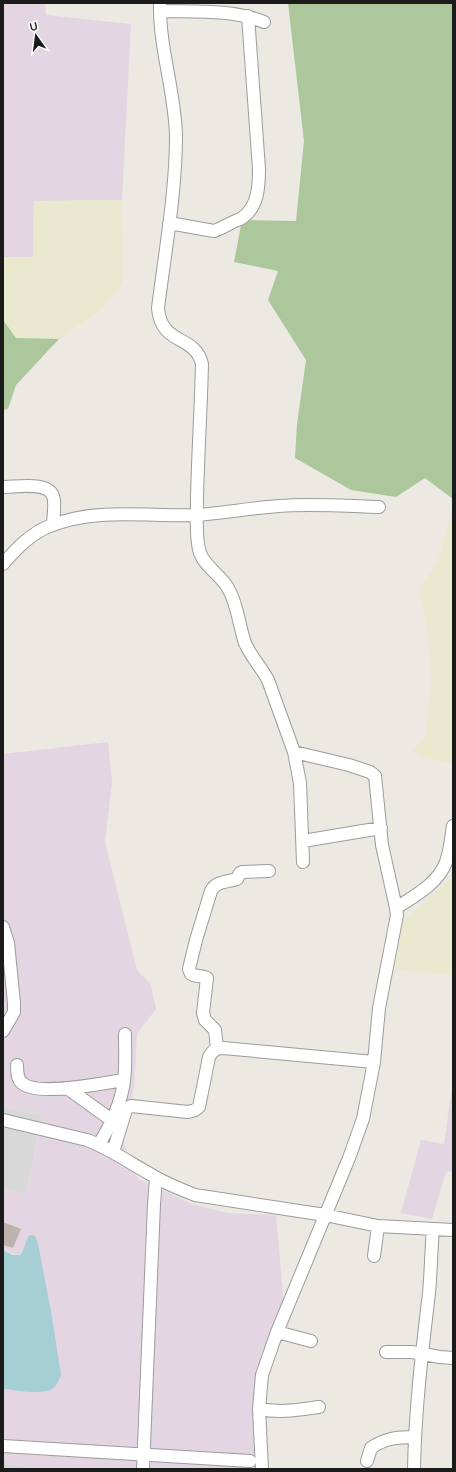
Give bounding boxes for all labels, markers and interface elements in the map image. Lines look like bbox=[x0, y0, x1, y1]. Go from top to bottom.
north arrow bbox=[16, 16, 56, 56]
text: U bbox=[28, 19, 39, 34]

